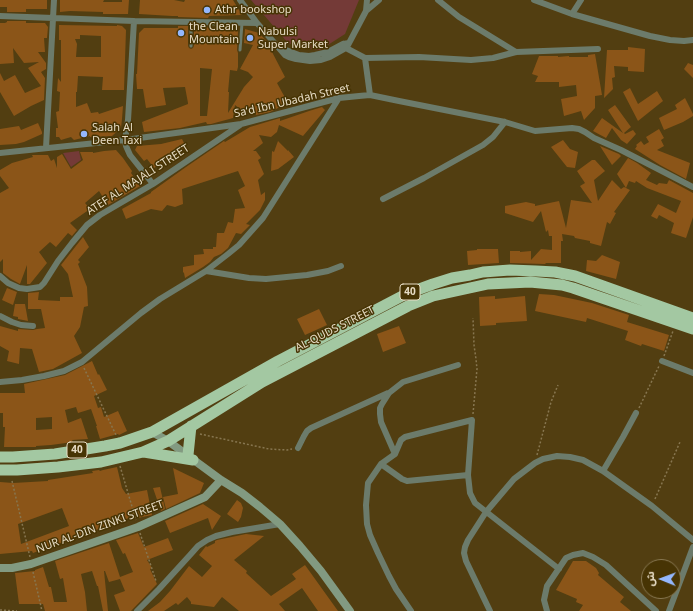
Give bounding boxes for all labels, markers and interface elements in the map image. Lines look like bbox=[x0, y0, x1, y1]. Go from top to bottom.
place label: Athr bookshop bbox=[215, 3, 292, 17]
marker: Athr bookshop bbox=[202, 5, 212, 15]
place label: the Clean Mountain bbox=[189, 20, 239, 46]
place label: Nabulsi Super Market bbox=[258, 25, 328, 51]
marker: the Clean Mountain bbox=[176, 28, 186, 38]
marker: Nabulsi Super Market bbox=[245, 33, 255, 43]
street label: Saʻd Ibn Ubadah Street bbox=[233, 81, 351, 121]
place label: Salah Al Deen Taxi bbox=[92, 121, 142, 147]
marker: Salah Al Deen Taxi bbox=[79, 129, 89, 139]
street label: ATEF AL MAJALI STREET bbox=[84, 142, 192, 218]
road number: 40 bbox=[400, 284, 420, 300]
street label: AL-QUDS STREET bbox=[293, 303, 377, 355]
road number: 40 bbox=[67, 442, 87, 458]
street label: NUR AL-DIN ZINKI STREET bbox=[35, 498, 165, 556]
north arrow bbox=[641, 559, 681, 599]
text: ش bbox=[642, 571, 657, 586]

